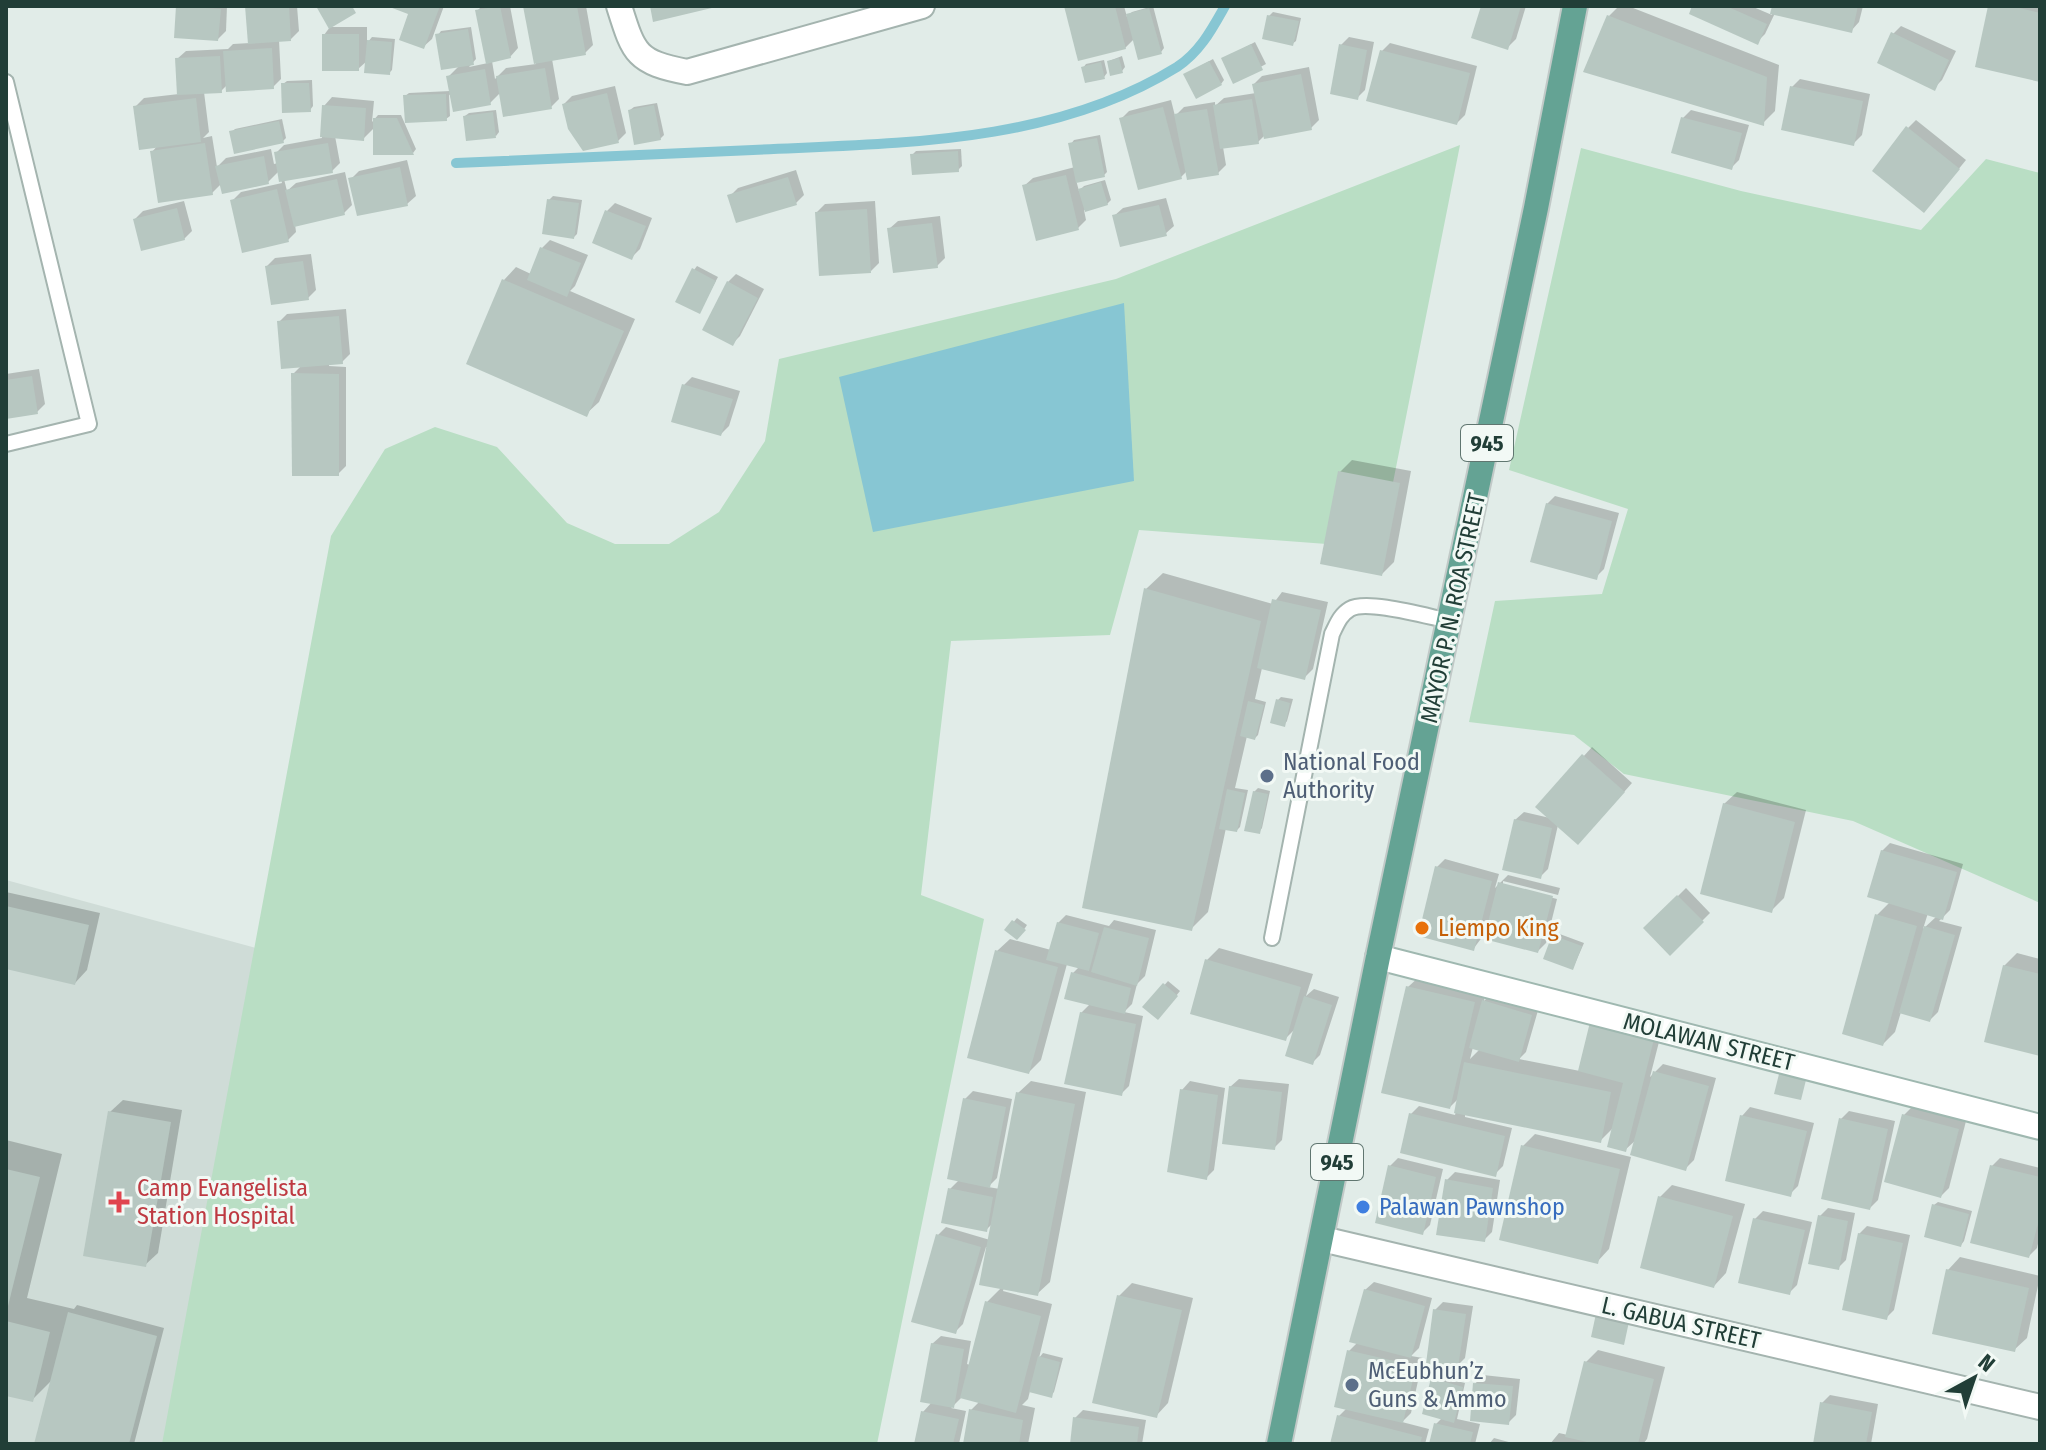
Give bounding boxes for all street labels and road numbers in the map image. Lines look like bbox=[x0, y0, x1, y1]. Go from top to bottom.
road number: 945 bbox=[1461, 425, 1513, 461]
street label: MAYOR P. N. ROA STREET bbox=[1415, 490, 1491, 726]
street label: MOLAWAN STREET bbox=[1621, 1007, 1797, 1077]
road number: 945 bbox=[1311, 1144, 1363, 1180]
street label: L. GABUA STREET bbox=[1599, 1291, 1763, 1355]

